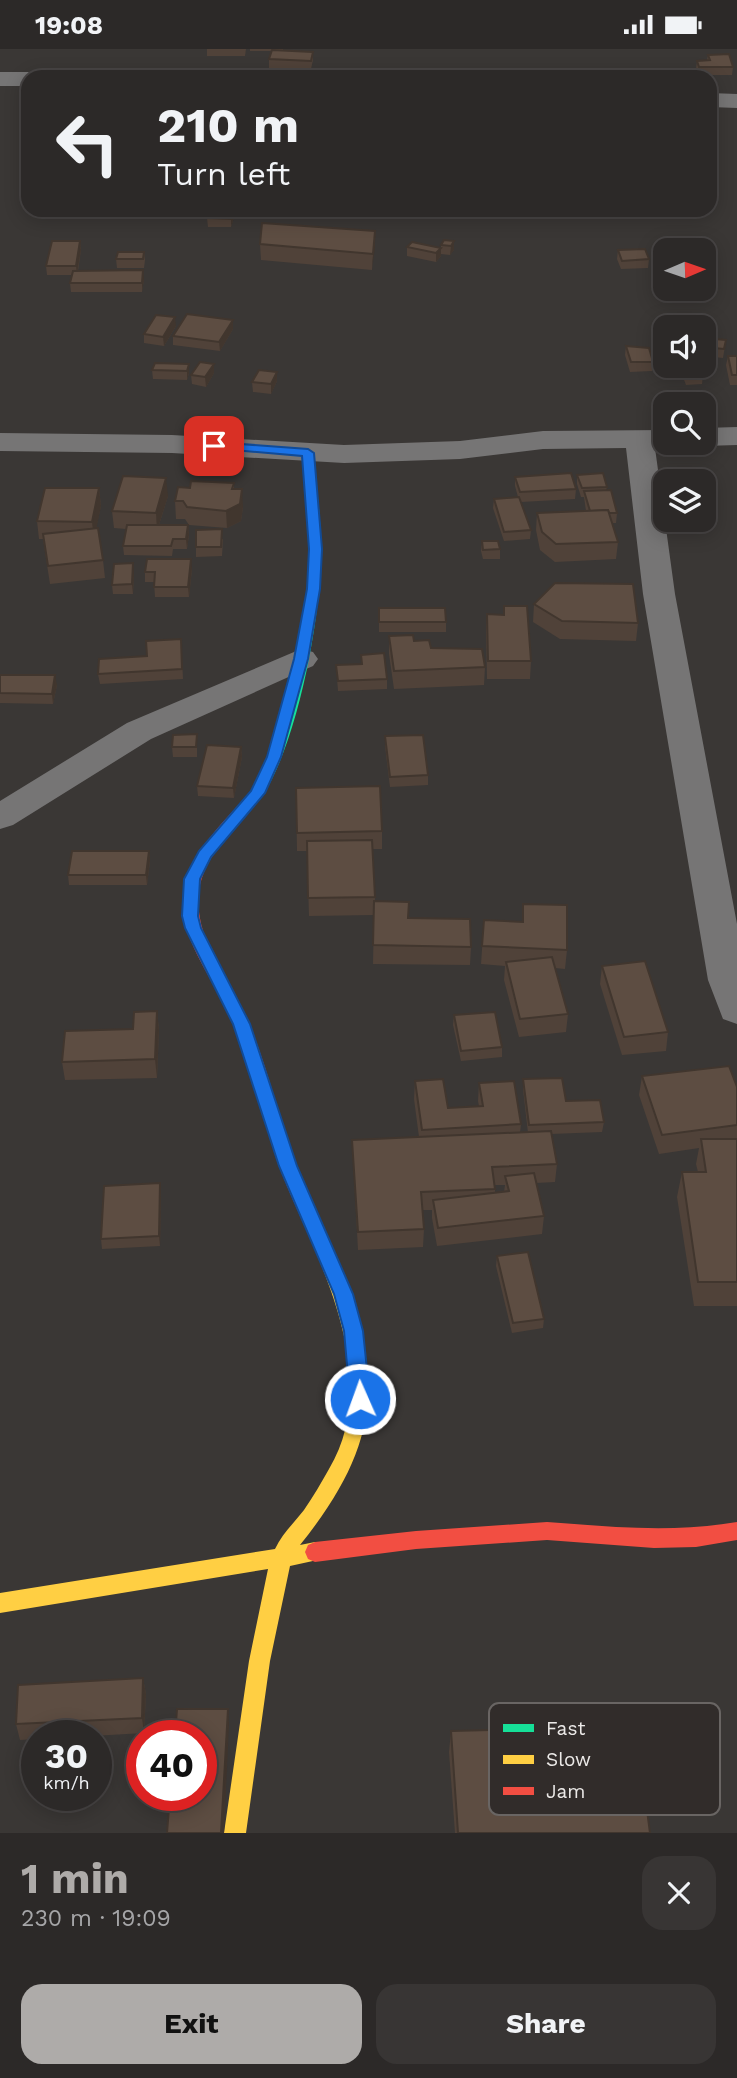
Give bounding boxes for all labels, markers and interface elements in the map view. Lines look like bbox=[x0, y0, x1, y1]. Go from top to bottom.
text: 19:08 bbox=[35, 10, 103, 40]
text: 210 m bbox=[157, 96, 299, 154]
icon: left bbox=[42, 98, 133, 189]
text: Turn left bbox=[157, 155, 290, 193]
north arrow bbox=[653, 238, 716, 301]
map controls bbox=[653, 238, 716, 532]
button: sound bbox=[653, 315, 716, 378]
button: search bbox=[653, 392, 716, 455]
pin bbox=[184, 416, 244, 476]
icon: arrive bbox=[195, 427, 233, 465]
button: layers bbox=[653, 469, 716, 532]
position arrow bbox=[323, 1362, 397, 1436]
legend bbox=[489, 1703, 720, 1815]
text: Fast bbox=[546, 1717, 585, 1740]
speed limit sign: 40 bbox=[126, 1720, 217, 1811]
text: 30 bbox=[45, 1735, 88, 1777]
text: Slow bbox=[546, 1748, 591, 1771]
text: km/h bbox=[43, 1772, 90, 1793]
text: Jam bbox=[546, 1780, 585, 1803]
text: 1 min bbox=[21, 1854, 129, 1903]
button: close bbox=[642, 1856, 716, 1930]
text: 230 m · 19:09 bbox=[21, 1905, 171, 1932]
button: Exit bbox=[21, 1984, 362, 2064]
button: Share bbox=[376, 1984, 716, 2064]

